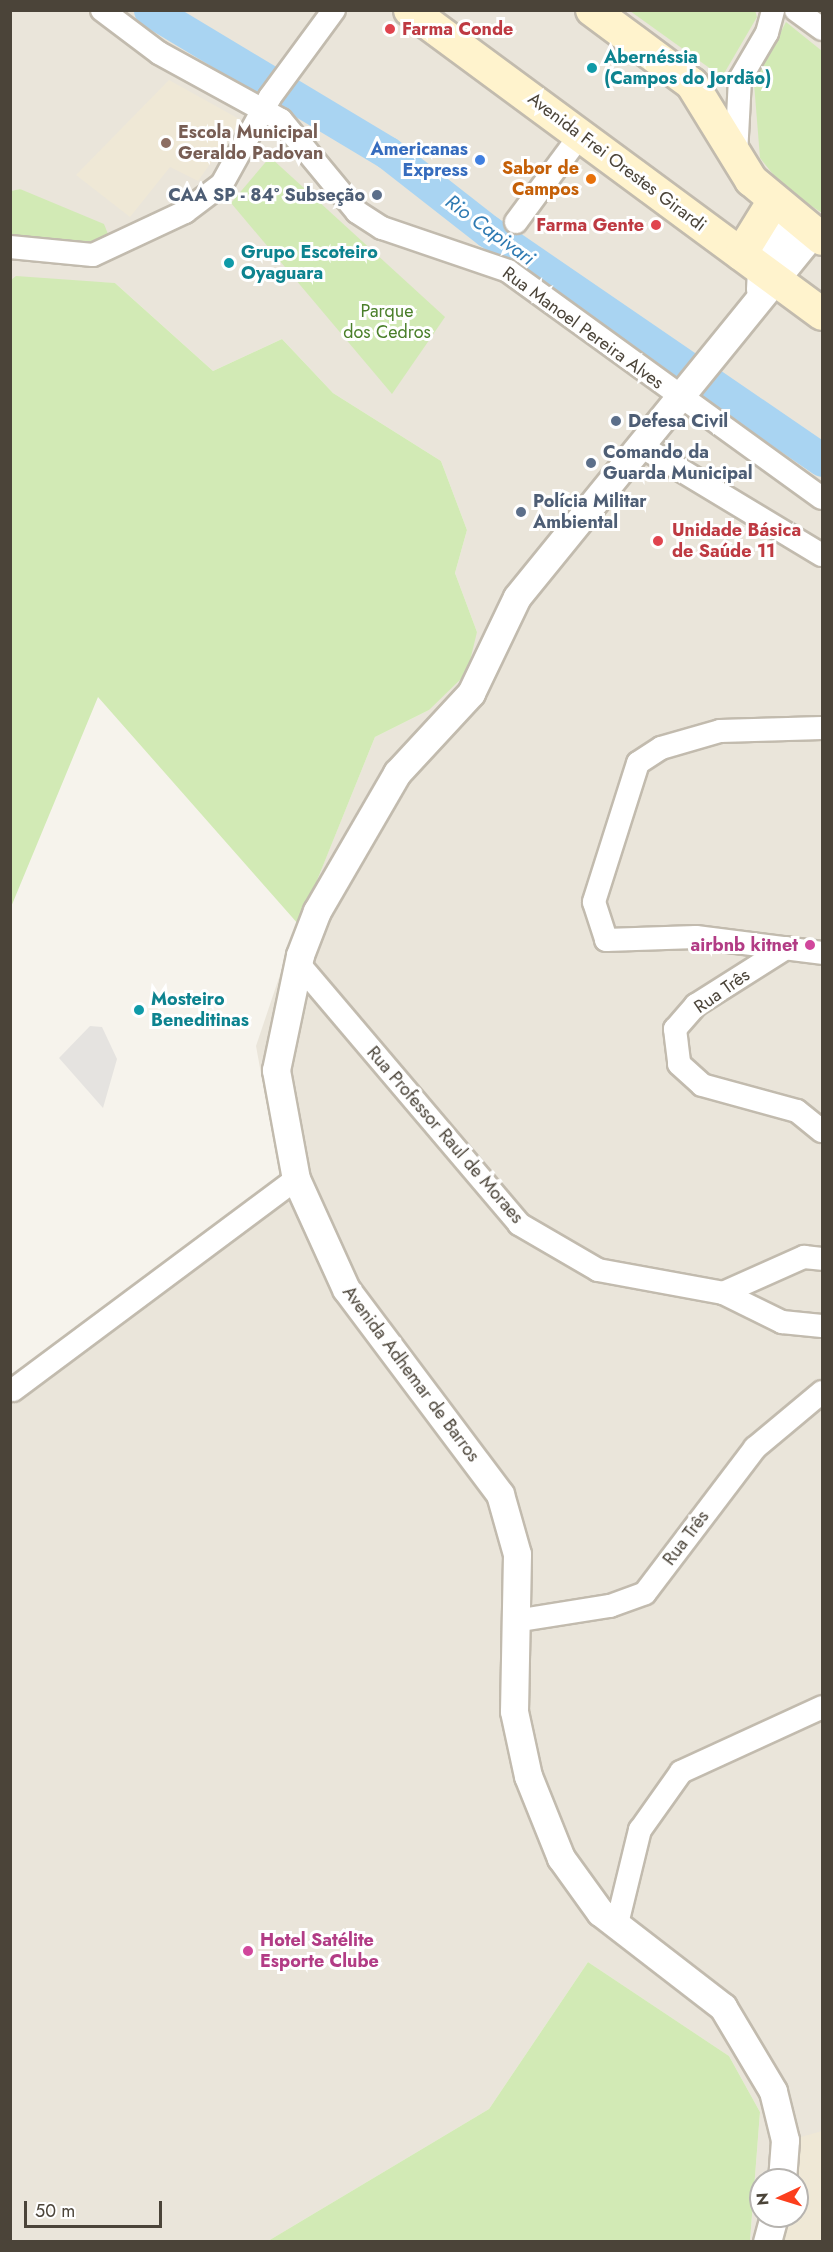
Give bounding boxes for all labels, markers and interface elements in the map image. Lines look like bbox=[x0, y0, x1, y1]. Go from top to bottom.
place label: Farma Conde bbox=[402, 18, 513, 40]
marker: Farma Conde bbox=[383, 22, 397, 36]
place label: Abernéssia (Campos do Jordão) bbox=[604, 47, 771, 90]
marker: Abernéssia (Campos do Jordão) bbox=[585, 61, 599, 75]
street label: Avenida Frei Orestes Girardi bbox=[524, 88, 710, 236]
place label: Escola Municipal Geraldo Padovan bbox=[178, 122, 323, 164]
marker: Escola Municipal Geraldo Padovan bbox=[159, 136, 173, 150]
place label: Americanas Express bbox=[370, 139, 468, 182]
marker: Americanas Express bbox=[473, 153, 487, 167]
place label: Sabor de Campos bbox=[502, 158, 579, 201]
marker: Sabor de Campos bbox=[584, 172, 598, 186]
place label: CAA SP - 84º Subseção bbox=[168, 184, 365, 206]
marker: CAA SP - 84º Subseção bbox=[370, 188, 384, 202]
water label: Rio Capivari bbox=[441, 190, 539, 270]
place label: Farma Gente bbox=[536, 214, 644, 236]
marker: Farma Gente bbox=[649, 218, 663, 232]
place label: Grupo Escoteiro Oyaguara bbox=[241, 242, 378, 284]
marker: Grupo Escoteiro Oyaguara bbox=[222, 256, 236, 270]
street label: Rua Manoel Pereira Alves bbox=[498, 262, 668, 394]
park label: Parque dos Cedros bbox=[343, 301, 431, 344]
place label: Defesa Civil bbox=[628, 410, 728, 432]
marker: Defesa Civil bbox=[609, 414, 623, 428]
place label: Comando da Guarda Municipal bbox=[603, 442, 753, 484]
marker: Comando da Guarda Municipal bbox=[584, 456, 598, 470]
place label: Polícia Militar Ambiental bbox=[533, 491, 647, 534]
marker: Polícia Militar Ambiental bbox=[514, 505, 528, 519]
place label: Unidade Básica de Saúde 11 bbox=[672, 520, 801, 562]
marker: Unidade Básica de Saúde 11 bbox=[649, 532, 667, 550]
place label: airbnb kitnet bbox=[691, 934, 798, 956]
marker: airbnb kitnet bbox=[803, 938, 817, 952]
street label: Rua Três bbox=[690, 964, 754, 1018]
place label: Mosteiro Beneditinas bbox=[151, 989, 249, 1032]
marker: Mosteiro Beneditinas bbox=[132, 1003, 146, 1017]
street label: Rua Professor Raul de Moraes bbox=[362, 1042, 528, 1228]
street label: Avenida Adhemar de Barros bbox=[338, 1282, 484, 1466]
street label: Rua Três bbox=[658, 1506, 714, 1570]
place label: Hotel Satélite Esporte Clube bbox=[260, 1930, 379, 1972]
marker: Hotel Satélite Esporte Clube bbox=[241, 1944, 255, 1958]
north arrow bbox=[749, 2168, 809, 2228]
scale bar bbox=[27, 2189, 165, 2227]
text: N bbox=[751, 2192, 774, 2206]
text: 50 m bbox=[35, 2198, 75, 2224]

